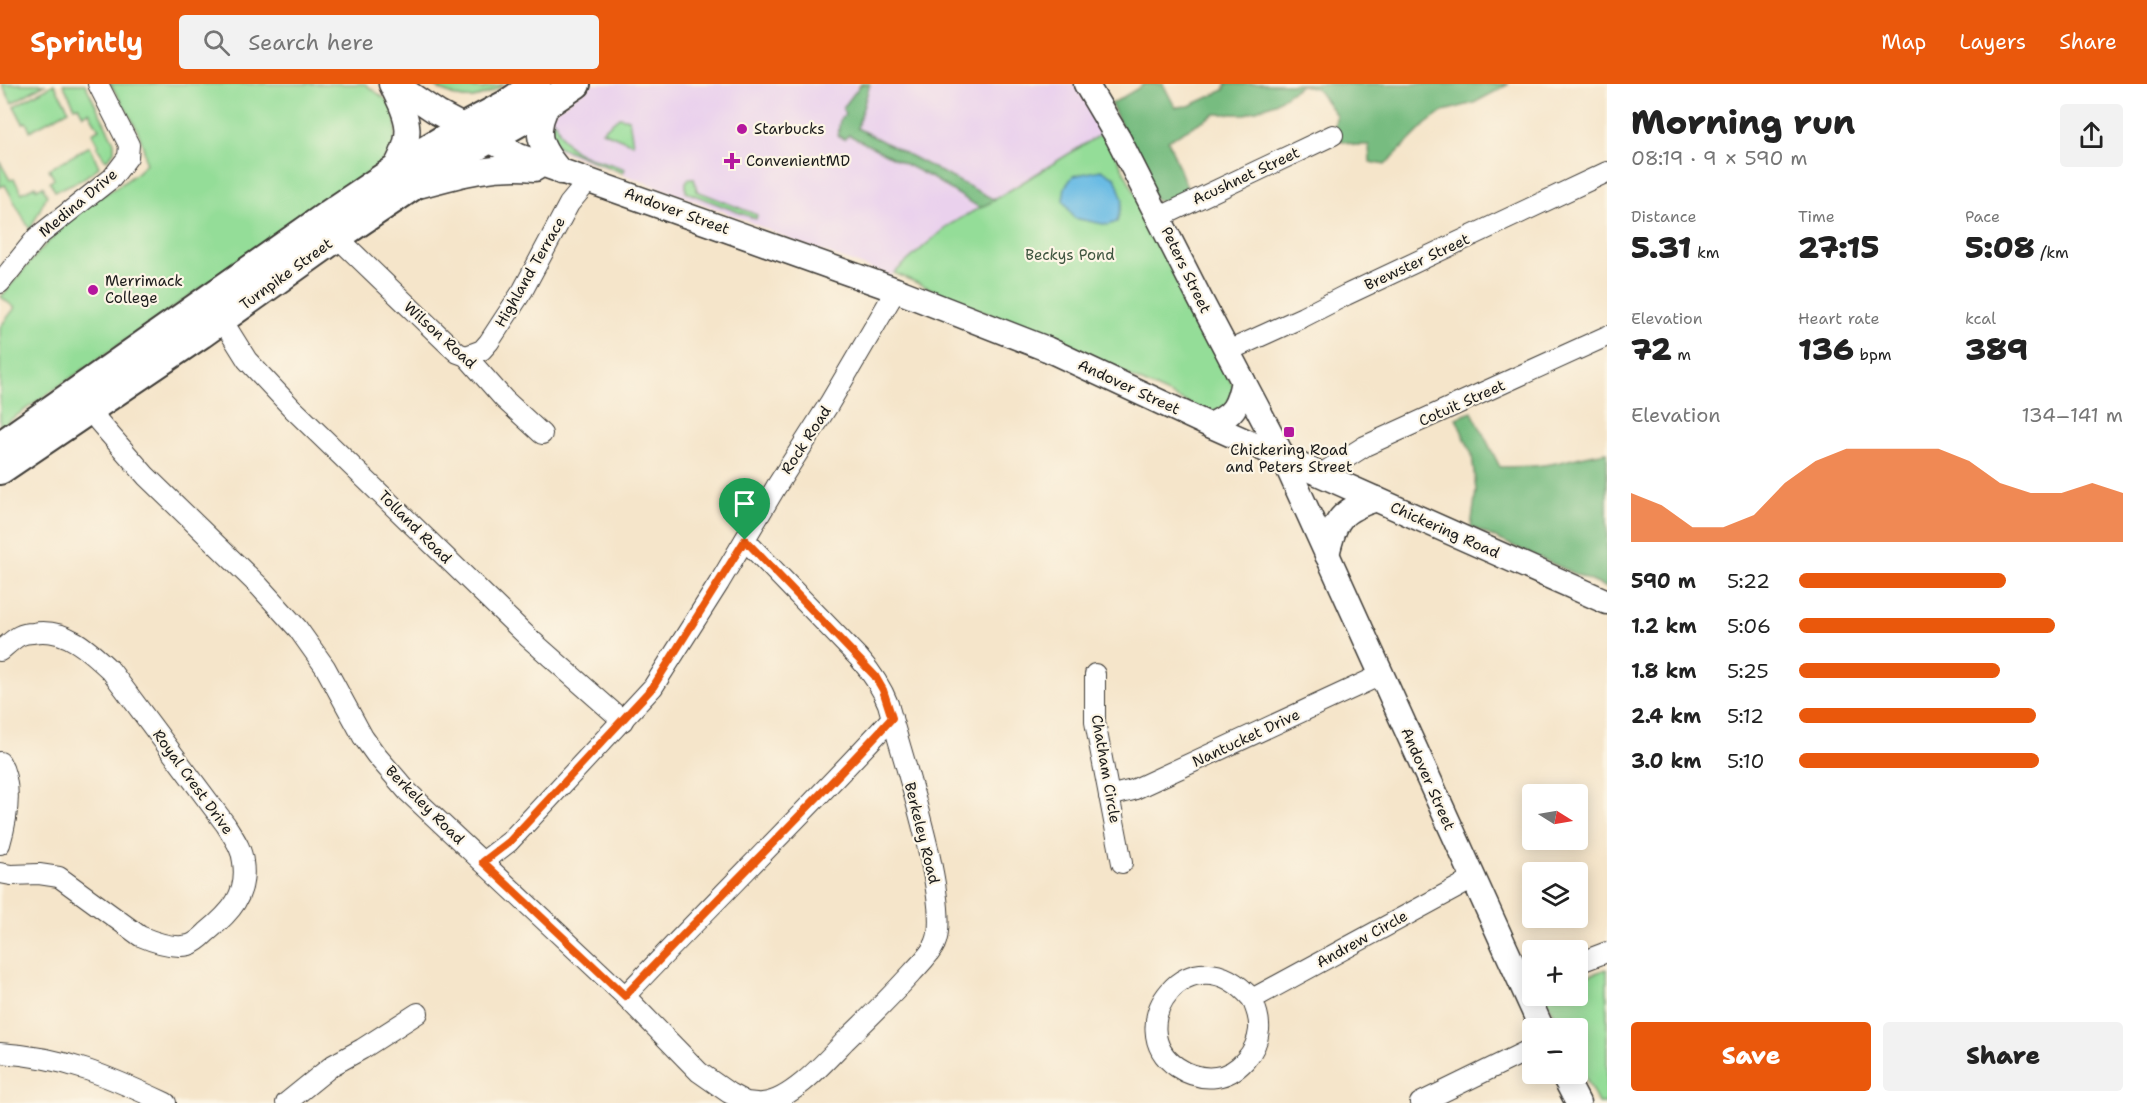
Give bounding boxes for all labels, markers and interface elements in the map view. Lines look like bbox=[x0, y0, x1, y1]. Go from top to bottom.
search box bbox=[179, 15, 599, 69]
text: Sprintly bbox=[30, 23, 143, 61]
icon: search bbox=[200, 26, 233, 59]
text: Search here bbox=[248, 28, 374, 57]
text: Map bbox=[1881, 28, 1926, 56]
text: Layers bbox=[1959, 28, 2026, 56]
text: Share bbox=[2059, 28, 2117, 56]
text: Morning run bbox=[1631, 100, 1855, 145]
button: share bbox=[2060, 104, 2123, 167]
place label: Starbucks bbox=[754, 119, 825, 139]
marker: Starbucks bbox=[735, 122, 749, 136]
street label: Acushnet Street bbox=[1189, 142, 1303, 210]
text: 08:19 · 9 × 590 m bbox=[1631, 145, 1808, 171]
place label: ConvenientMD bbox=[746, 151, 850, 171]
marker: ConvenientMD bbox=[723, 152, 741, 170]
street label: Medina Drive bbox=[35, 164, 121, 242]
street label: Andover Street bbox=[622, 183, 732, 239]
text: Distance bbox=[1631, 206, 1697, 227]
text: Time bbox=[1798, 206, 1835, 227]
text: Pace bbox=[1965, 206, 2000, 227]
street label: Highland Terrace bbox=[490, 213, 570, 331]
street label: Peters Street bbox=[1156, 223, 1216, 317]
text: 5.31 bbox=[1631, 227, 1691, 268]
text: 27:15 bbox=[1798, 227, 1879, 268]
text: 5:08 bbox=[1965, 227, 2035, 268]
street label: Brewster Street bbox=[1361, 229, 1473, 295]
street label: Turnpike Street bbox=[236, 234, 336, 314]
text: km bbox=[1691, 242, 1720, 263]
text: /km bbox=[2035, 242, 2069, 263]
park label: Beckys Pond bbox=[1025, 245, 1115, 265]
place label: Merrimack College bbox=[105, 271, 183, 308]
marker: Merrimack College bbox=[86, 283, 100, 297]
street label: Wilson Road bbox=[399, 297, 481, 373]
text: Elevation bbox=[1631, 308, 1703, 329]
text: Heart rate bbox=[1798, 308, 1880, 329]
text: kcal bbox=[1965, 308, 1996, 329]
text: 72 bbox=[1631, 329, 1672, 370]
text: 136 bbox=[1798, 329, 1854, 370]
text: 389 bbox=[1965, 329, 2028, 370]
text: m bbox=[1672, 344, 1691, 365]
text: bpm bbox=[1854, 344, 1892, 365]
street label: Andover Street bbox=[1075, 355, 1183, 419]
street label: Cotuit Street bbox=[1416, 375, 1508, 431]
street label: Rock Road bbox=[776, 402, 836, 478]
text: Elevation bbox=[1631, 402, 1721, 428]
text: 134–141 m bbox=[2021, 402, 2123, 428]
marker: Chickering Road and Peters Street bbox=[1282, 425, 1296, 439]
place label: Chickering Road and Peters Street bbox=[1226, 440, 1352, 477]
pin bbox=[719, 478, 770, 540]
street label: Tolland Road bbox=[374, 486, 456, 568]
icon: arrive bbox=[728, 487, 761, 520]
street label: Chickering Road bbox=[1387, 497, 1503, 563]
text: 590 m bbox=[1631, 568, 1696, 594]
text: 5:22 bbox=[1727, 568, 1770, 594]
text: 1.2 km bbox=[1631, 613, 1697, 639]
text: 5:06 bbox=[1727, 613, 1771, 639]
text: 1.8 km bbox=[1631, 658, 1697, 684]
text: 5:25 bbox=[1727, 658, 1769, 684]
text: 2.4 km bbox=[1631, 703, 1701, 729]
text: 5:12 bbox=[1727, 703, 1764, 729]
street label: Nantucket Drive bbox=[1189, 704, 1303, 772]
street label: Chatham Circle bbox=[1087, 713, 1125, 825]
street label: Andover Street bbox=[1396, 724, 1460, 834]
street label: Royal Crest Drive bbox=[148, 725, 238, 839]
text: 3.0 km bbox=[1631, 748, 1702, 774]
text: 5:10 bbox=[1727, 748, 1764, 774]
street label: Berkeley Road bbox=[381, 761, 469, 849]
street label: Berkeley Road bbox=[900, 780, 944, 886]
north arrow bbox=[1522, 784, 1588, 850]
map controls bbox=[1522, 784, 1588, 1084]
button: layers bbox=[1522, 862, 1588, 928]
street label: Andrew Circle bbox=[1313, 906, 1411, 972]
button: + bbox=[1522, 940, 1588, 1006]
button: − bbox=[1522, 1018, 1588, 1084]
button: Save bbox=[1631, 1022, 1871, 1091]
button: Share bbox=[1883, 1022, 2123, 1091]

